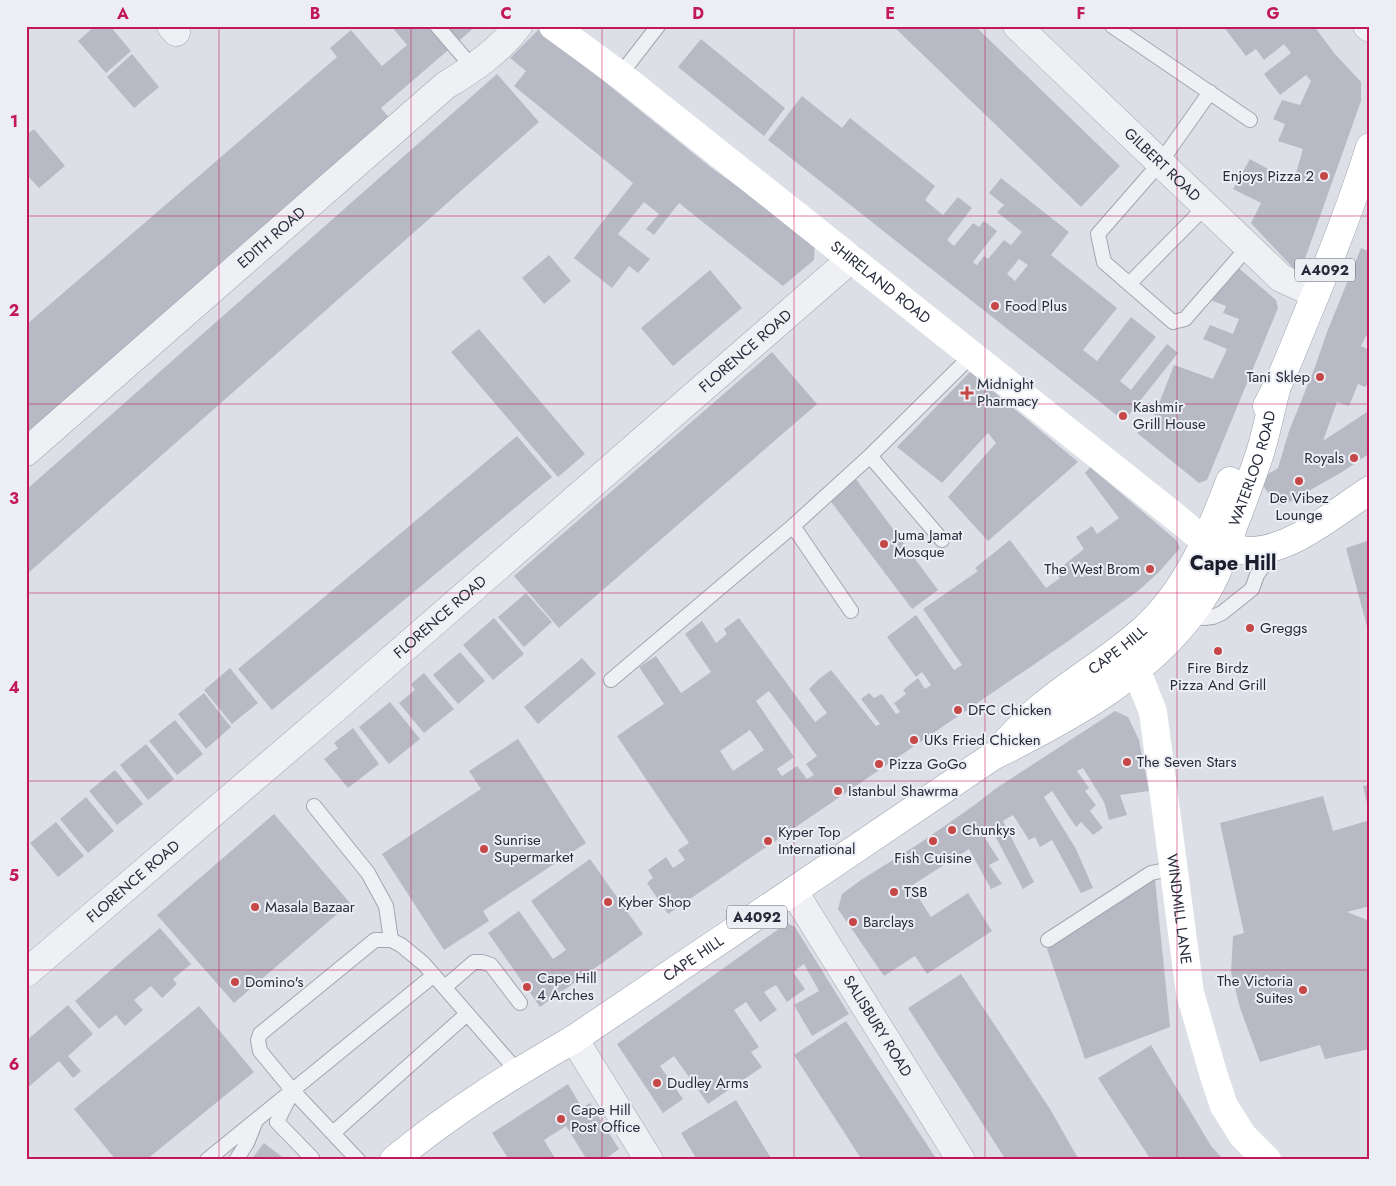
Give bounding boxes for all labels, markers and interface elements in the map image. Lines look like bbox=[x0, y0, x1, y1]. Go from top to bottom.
text: A bbox=[116, 2, 129, 25]
text: B bbox=[310, 2, 320, 25]
text: C bbox=[500, 2, 512, 25]
text: D bbox=[692, 2, 704, 25]
text: E bbox=[885, 2, 895, 25]
text: F bbox=[1077, 2, 1085, 25]
text: G bbox=[1266, 2, 1280, 25]
text: 1 bbox=[10, 110, 18, 133]
street label: GILBERT ROAD bbox=[1119, 123, 1206, 207]
place label: Enjoys Pizza 2 bbox=[1222, 165, 1314, 187]
marker: Enjoys Pizza 2 bbox=[1318, 170, 1330, 182]
street label: EDITH ROAD bbox=[233, 201, 310, 274]
street label: SHIRELAND ROAD bbox=[826, 236, 935, 329]
road number: A4092 bbox=[1295, 258, 1355, 282]
place label: Food Plus bbox=[1005, 295, 1067, 317]
text: 2 bbox=[9, 299, 19, 322]
marker: Food Plus bbox=[989, 300, 1001, 312]
street label: FLORENCE ROAD bbox=[694, 304, 797, 398]
place label: Tani Sklep bbox=[1246, 366, 1310, 388]
marker: Tani Sklep bbox=[1314, 371, 1326, 383]
place label: Midnight Pharmacy bbox=[977, 373, 1039, 412]
marker: Midnight Pharmacy bbox=[961, 387, 973, 399]
place label: Kashmir Grill House bbox=[1133, 396, 1206, 435]
street label: WATERLOO ROAD bbox=[1223, 409, 1281, 529]
marker: Kashmir Grill House bbox=[1117, 410, 1129, 422]
place label: Royals bbox=[1304, 447, 1344, 469]
marker: Royals bbox=[1348, 452, 1360, 464]
marker: De Vibez Lounge bbox=[1293, 475, 1305, 487]
text: 3 bbox=[9, 487, 19, 510]
place label: De Vibez Lounge bbox=[1269, 487, 1329, 526]
place label: Juma Jamat Mosque bbox=[892, 524, 963, 563]
marker: Juma Jamat Mosque bbox=[878, 538, 890, 550]
district label: Cape Hill bbox=[1190, 549, 1276, 578]
place label: The West Brom bbox=[1044, 558, 1140, 580]
marker: The West Brom bbox=[1144, 563, 1156, 575]
street label: FLORENCE ROAD bbox=[389, 570, 491, 664]
place label: Greggs bbox=[1260, 617, 1307, 639]
street label: CAPE HILL bbox=[1084, 620, 1152, 680]
marker: Greggs bbox=[1244, 622, 1256, 634]
marker: Fire Birdz Pizza And Grill bbox=[1212, 645, 1224, 657]
place label: Fire Birdz Pizza And Grill bbox=[1170, 657, 1266, 696]
text: 4 bbox=[8, 676, 20, 699]
place label: DFC Chicken bbox=[968, 699, 1052, 721]
marker: DFC Chicken bbox=[952, 704, 964, 716]
place label: UKs Fried Chicken bbox=[924, 729, 1041, 751]
marker: UKs Fried Chicken bbox=[908, 734, 920, 746]
place label: The Seven Stars bbox=[1137, 751, 1237, 773]
place label: Pizza GoGo bbox=[889, 753, 967, 775]
marker: The Seven Stars bbox=[1121, 756, 1133, 768]
marker: Pizza GoGo bbox=[873, 758, 885, 770]
place label: Istanbul Shawrma bbox=[848, 780, 958, 802]
marker: Istanbul Shawrma bbox=[832, 785, 844, 797]
place label: Chunkys bbox=[962, 819, 1015, 841]
place label: Kyper Top International bbox=[778, 821, 855, 860]
marker: Chunkys bbox=[946, 824, 958, 836]
place label: Sunrise Supermarket bbox=[494, 829, 574, 868]
street label: FLORENCE ROAD bbox=[82, 835, 185, 928]
marker: Kyper Top International bbox=[762, 835, 774, 847]
marker: Fish Cuisine bbox=[927, 835, 939, 847]
marker: Sunrise Supermarket bbox=[478, 843, 490, 855]
place label: Fish Cuisine bbox=[894, 847, 972, 869]
street label: WINDMILL LANE bbox=[1161, 852, 1197, 966]
text: 5 bbox=[9, 864, 19, 887]
place label: TSB bbox=[904, 881, 928, 903]
marker: TSB bbox=[888, 886, 900, 898]
place label: Kyber Shop bbox=[618, 891, 692, 913]
place label: Masala Bazaar bbox=[265, 896, 356, 918]
marker: Kyber Shop bbox=[602, 896, 614, 908]
marker: Masala Bazaar bbox=[249, 901, 261, 913]
road number: A4092 bbox=[727, 906, 787, 929]
place label: Barclays bbox=[863, 911, 914, 933]
marker: Barclays bbox=[847, 916, 859, 928]
street label: CAPE HILL bbox=[658, 930, 728, 987]
place label: Cape Hill 4 Arches bbox=[537, 967, 597, 1006]
place label: The Victoria Suites bbox=[1217, 970, 1293, 1009]
place label: Domino's bbox=[245, 971, 303, 993]
street label: SALISBURY ROAD bbox=[838, 971, 918, 1081]
marker: Domino's bbox=[229, 976, 241, 988]
marker: Cape Hill 4 Arches bbox=[521, 981, 533, 993]
marker: The Victoria Suites bbox=[1297, 984, 1309, 996]
text: 6 bbox=[9, 1053, 19, 1076]
place label: Dudley Arms bbox=[667, 1072, 748, 1094]
marker: Dudley Arms bbox=[651, 1077, 663, 1089]
place label: Cape Hill Post Office bbox=[571, 1099, 641, 1138]
marker: Cape Hill Post Office bbox=[555, 1113, 567, 1125]

